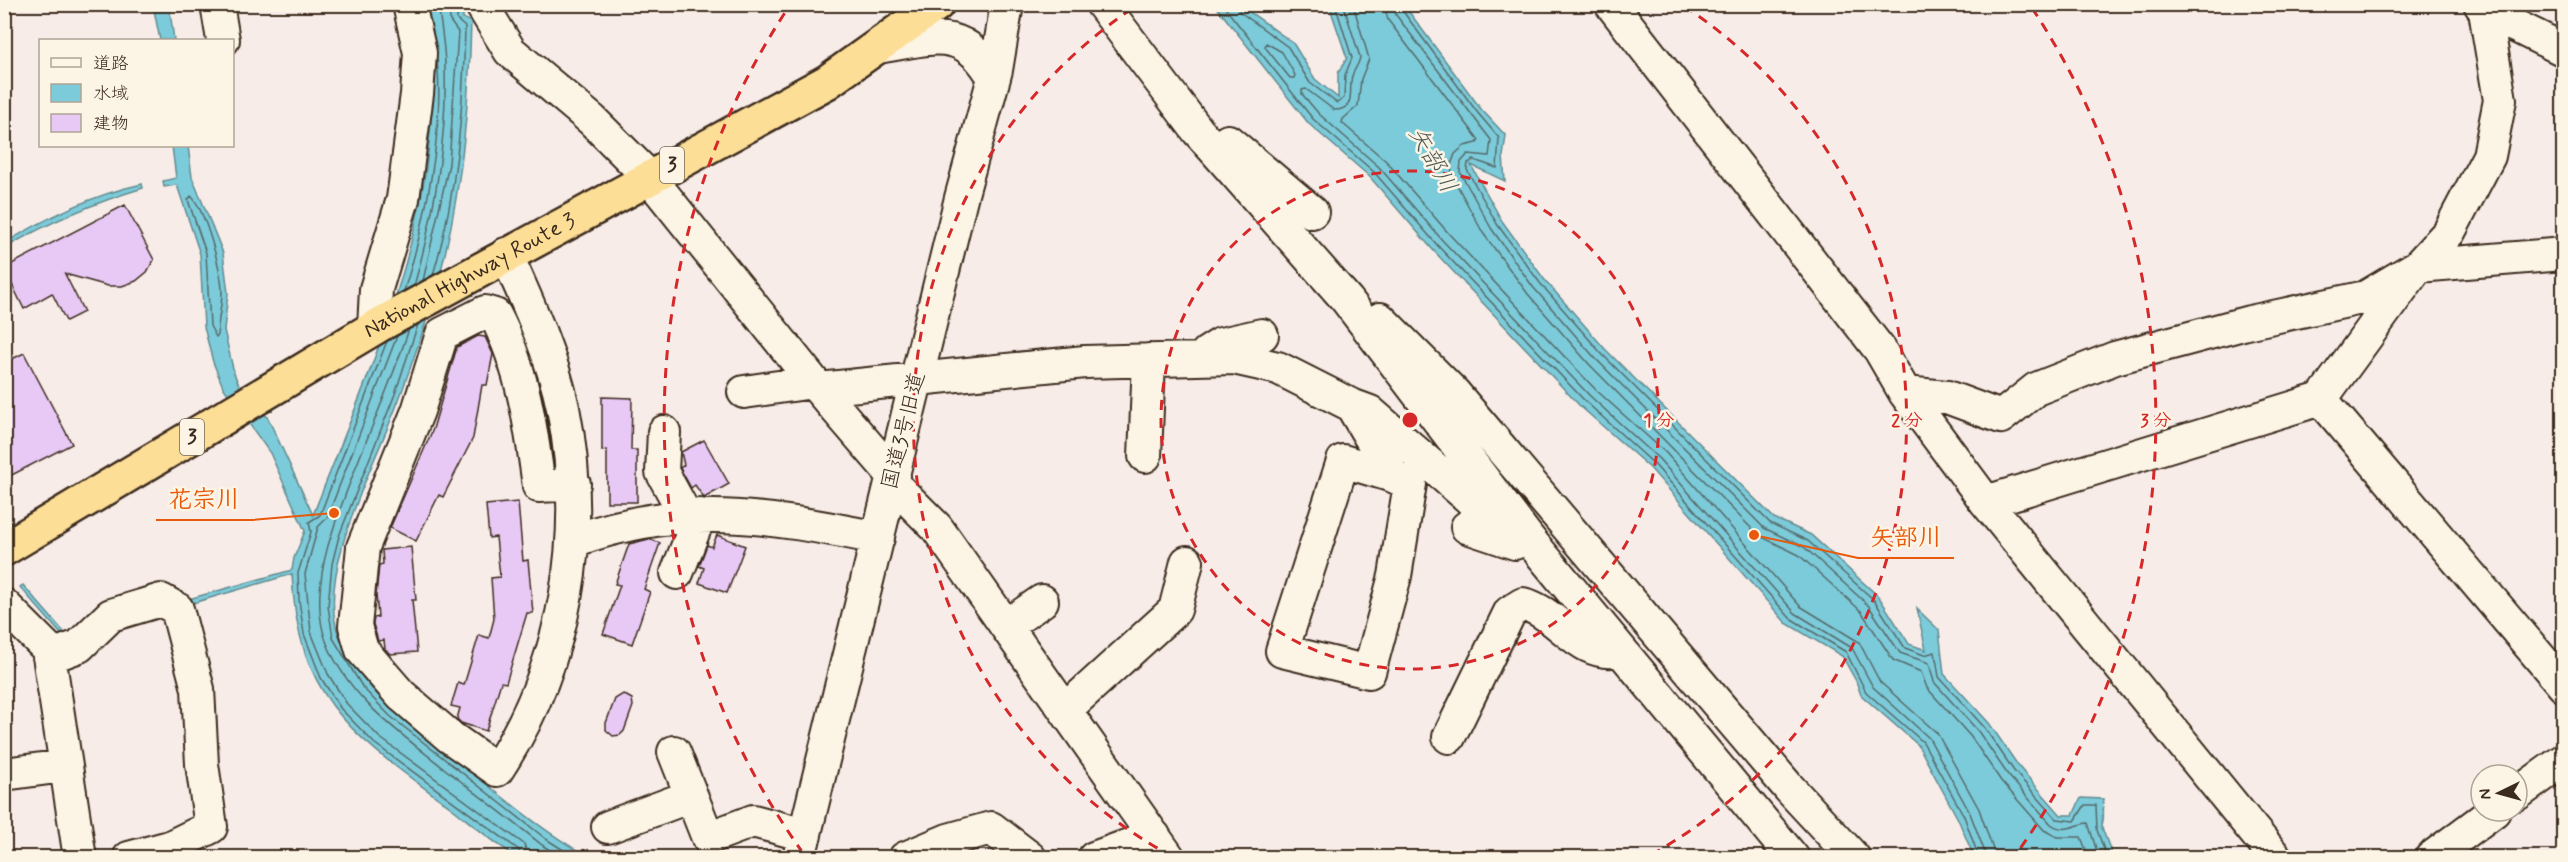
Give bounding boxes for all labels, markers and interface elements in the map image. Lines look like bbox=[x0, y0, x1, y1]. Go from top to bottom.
legend bbox=[39, 39, 234, 147]
text: 道路 bbox=[93, 52, 129, 76]
text: 水域 bbox=[93, 82, 129, 106]
text: 建物 bbox=[93, 112, 129, 136]
water label: 矢部川 bbox=[1401, 121, 1463, 199]
road number: 3 bbox=[660, 147, 684, 183]
street label: National Highway Route 3 bbox=[359, 207, 581, 345]
street label: 国道3号旧道 bbox=[876, 369, 932, 493]
text: 1 分 bbox=[1644, 409, 1674, 433]
text: 2 分 bbox=[1891, 409, 1923, 433]
text: 3 分 bbox=[2141, 409, 2172, 433]
centre of rings bbox=[1400, 410, 1420, 430]
road number: 3 bbox=[180, 419, 204, 455]
callout: 花宗川 bbox=[156, 478, 252, 520]
text: 花宗川 bbox=[168, 485, 240, 516]
callout: 矢部川 bbox=[1858, 516, 1954, 558]
text: 矢部川 bbox=[1870, 523, 1942, 554]
north arrow bbox=[2469, 763, 2529, 823]
text: N bbox=[2475, 788, 2496, 800]

